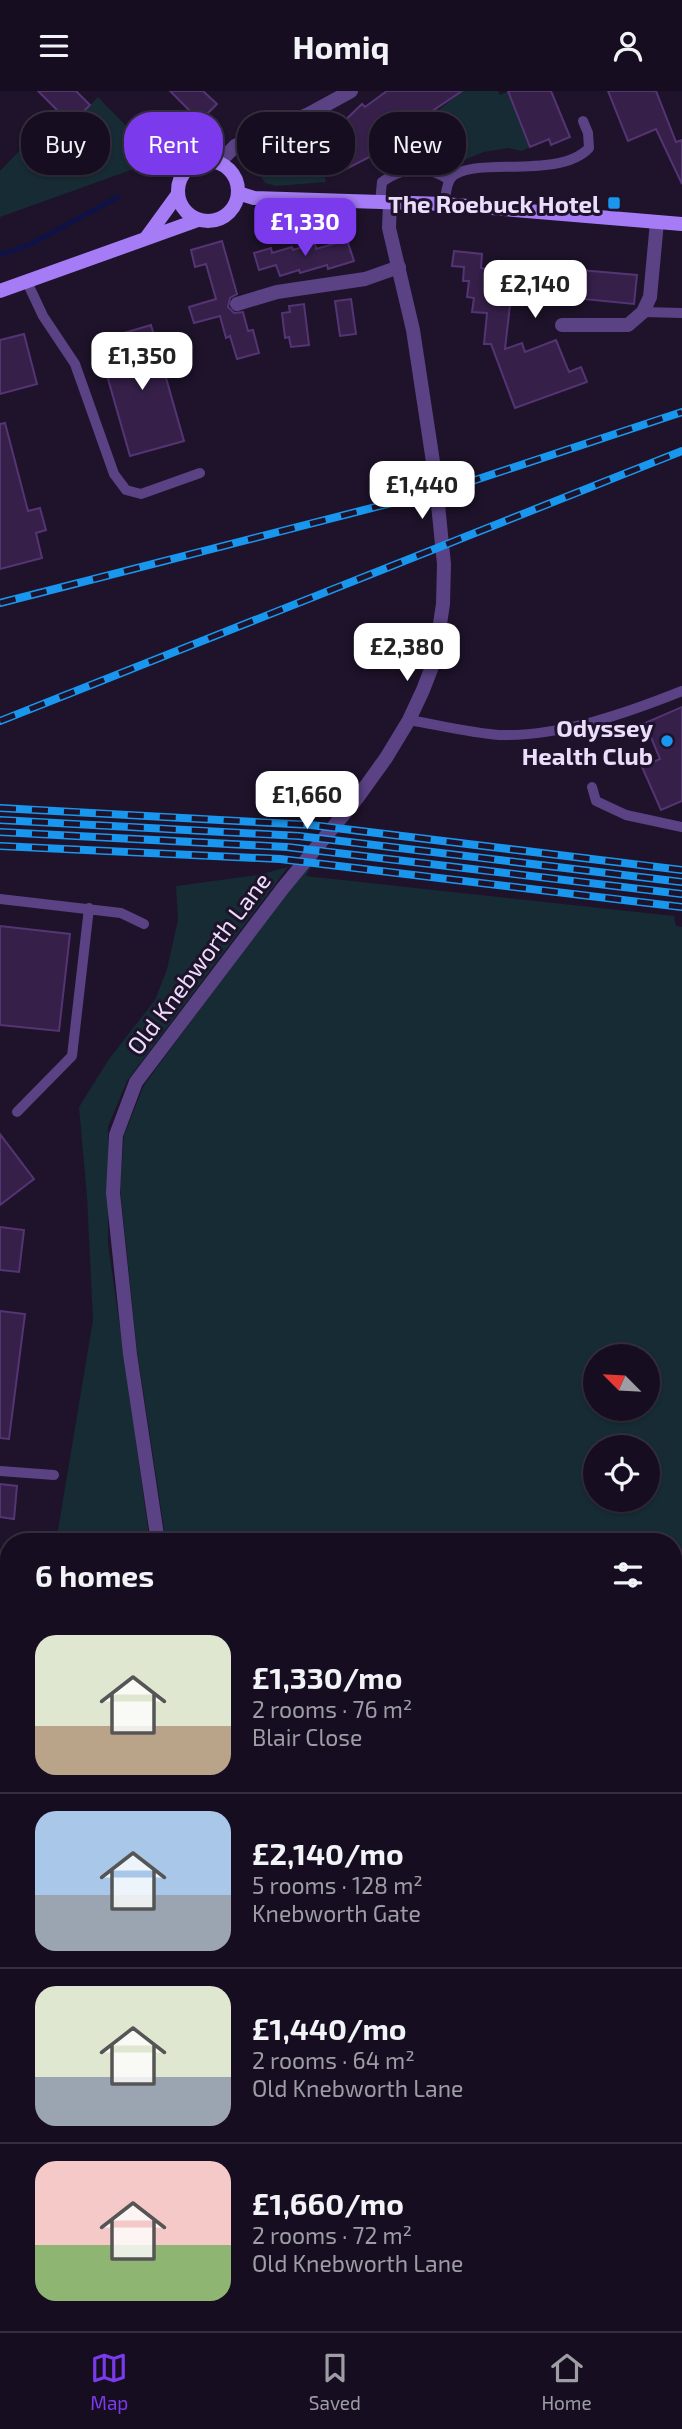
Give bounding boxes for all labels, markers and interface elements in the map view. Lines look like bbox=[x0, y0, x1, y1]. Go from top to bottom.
icon: menu bbox=[35, 27, 73, 65]
text: Homiq bbox=[292, 27, 390, 65]
icon: person bbox=[609, 27, 647, 65]
chip: Buy bbox=[21, 112, 110, 175]
chip: Rent bbox=[124, 112, 223, 175]
chip: Filters bbox=[237, 112, 355, 175]
chip: New bbox=[369, 112, 466, 175]
place label: The Roebuck Hotel bbox=[388, 189, 600, 218]
marker: The Roebuck Hotel bbox=[606, 195, 622, 211]
pin: £1,330 bbox=[248, 199, 362, 258]
text: £1,330 bbox=[270, 207, 340, 235]
pin: £2,140 bbox=[478, 261, 592, 320]
text: £2,140 bbox=[500, 269, 570, 297]
pin: £1,350 bbox=[85, 333, 199, 392]
text: £1,350 bbox=[107, 341, 177, 369]
pin: £1,440 bbox=[365, 461, 479, 521]
text: £1,440 bbox=[386, 470, 458, 498]
pin: £2,380 bbox=[350, 623, 464, 683]
text: £2,380 bbox=[370, 632, 444, 660]
place label: Odyssey Health Club bbox=[522, 713, 653, 770]
marker: Odyssey Health Club bbox=[659, 733, 675, 749]
pin: £1,660 bbox=[250, 771, 364, 831]
text: £1,660 bbox=[272, 780, 342, 808]
street label: Old Knebworth Lane bbox=[120, 866, 276, 1060]
north arrow bbox=[583, 1344, 660, 1421]
map controls bbox=[583, 1344, 660, 1512]
button: locate bbox=[583, 1435, 660, 1512]
icon: filters bbox=[609, 1556, 647, 1594]
text: 6 homes bbox=[35, 1557, 154, 1593]
text: £1,330/mo bbox=[252, 1659, 403, 1695]
icon: home bbox=[91, 1663, 175, 1747]
text: 2 rooms · 76 m² bbox=[252, 1695, 412, 1723]
text: Blair Close bbox=[252, 1723, 362, 1751]
text: £2,140/mo bbox=[252, 1835, 404, 1871]
icon: home bbox=[91, 1839, 175, 1923]
text: 5 rooms · 128 m² bbox=[252, 1871, 423, 1899]
text: Knebworth Gate bbox=[252, 1899, 421, 1927]
text: £1,440/mo bbox=[252, 2010, 407, 2046]
icon: home bbox=[91, 2014, 175, 2098]
text: 2 rooms · 64 m² bbox=[252, 2046, 415, 2074]
text: Old Knebworth Lane bbox=[252, 2074, 463, 2102]
text: £1,660/mo bbox=[252, 2185, 404, 2221]
icon: home bbox=[91, 2189, 175, 2273]
text: 2 rooms · 72 m² bbox=[252, 2221, 412, 2249]
text: Old Knebworth Lane bbox=[252, 2249, 463, 2277]
tab: Map bbox=[90, 2349, 128, 2414]
tab: Saved bbox=[309, 2349, 361, 2414]
tab: Home bbox=[541, 2349, 592, 2414]

